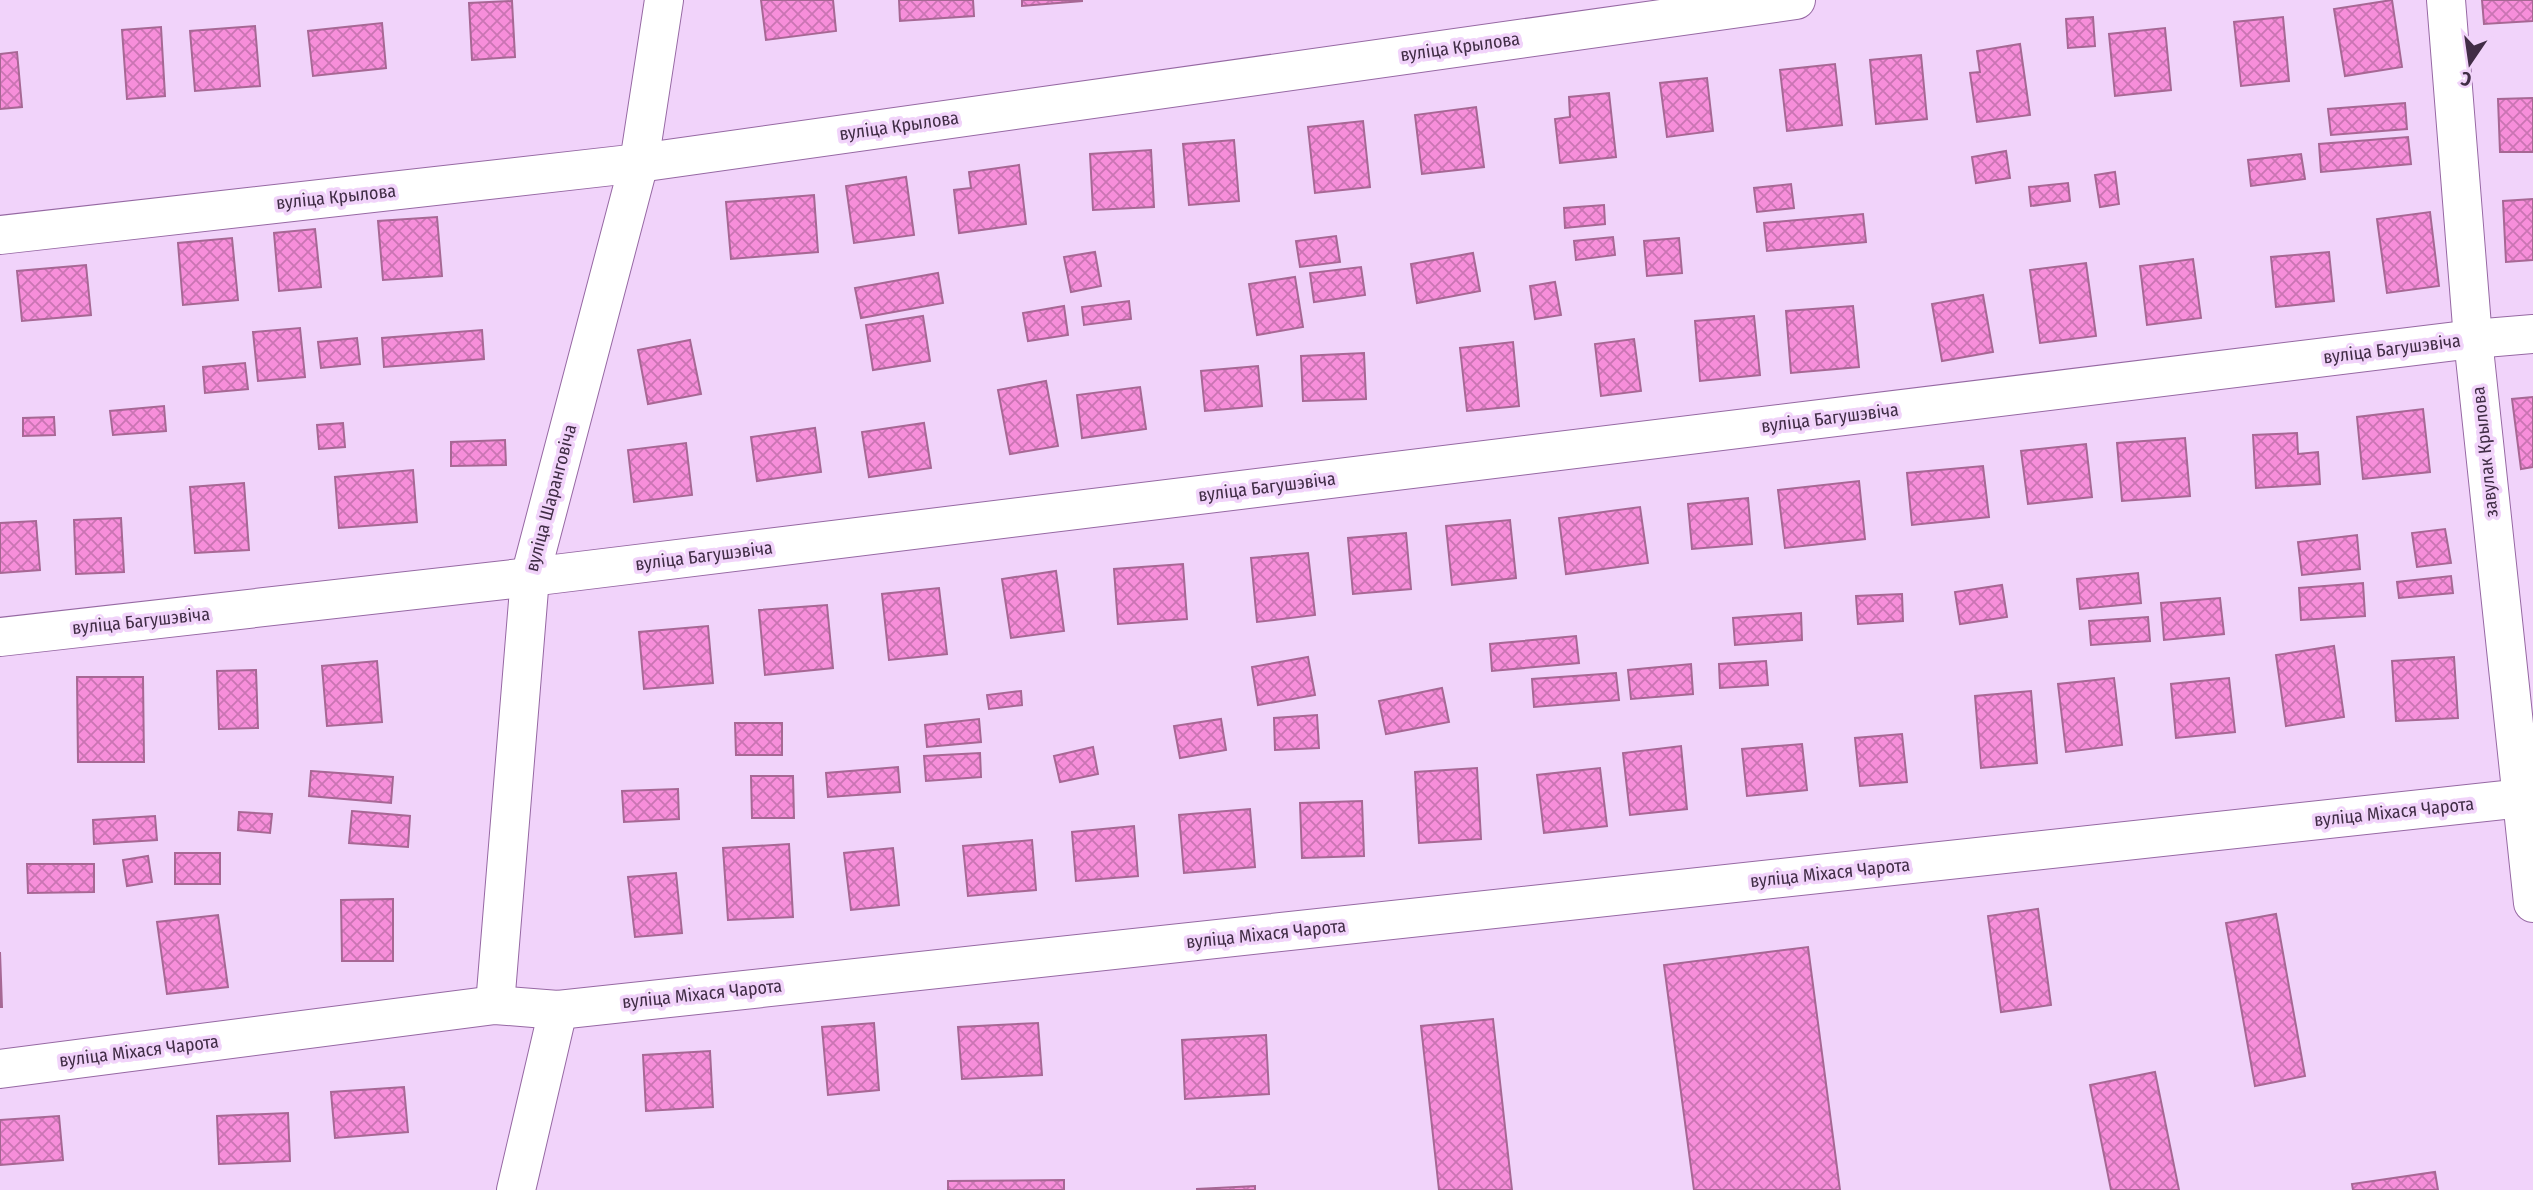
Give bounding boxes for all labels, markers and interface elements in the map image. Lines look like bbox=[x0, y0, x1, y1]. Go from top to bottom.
street label: вуліца Крылова bbox=[1399, 28, 1521, 66]
north arrow bbox=[2435, 28, 2505, 98]
text: С bbox=[2459, 67, 2474, 91]
street label: вуліца Крылова bbox=[838, 107, 960, 145]
street label: вуліца Крылова bbox=[275, 180, 397, 214]
street label: вуліца Багушэвіча bbox=[2322, 330, 2462, 368]
street label: завулак Крылова bbox=[2467, 385, 2503, 519]
street label: вуліца Багушэвіча bbox=[1760, 399, 1900, 437]
street label: вуліца Шаранговіча bbox=[521, 422, 581, 574]
street label: вуліца Багушэвіча bbox=[1197, 468, 1337, 506]
street label: вуліца Багушэвіча bbox=[634, 537, 774, 575]
street label: вуліца Багушэвіча bbox=[71, 603, 211, 639]
street label: вуліца Міхася Чарота bbox=[2313, 793, 2475, 831]
street label: вуліца Міхася Чарота bbox=[1749, 854, 1911, 892]
street label: вуліца Міхася Чарота bbox=[1185, 915, 1347, 953]
street label: вуліца Міхася Чарота bbox=[621, 975, 783, 1013]
street label: вуліца Міхася Чарота bbox=[58, 1030, 220, 1072]

